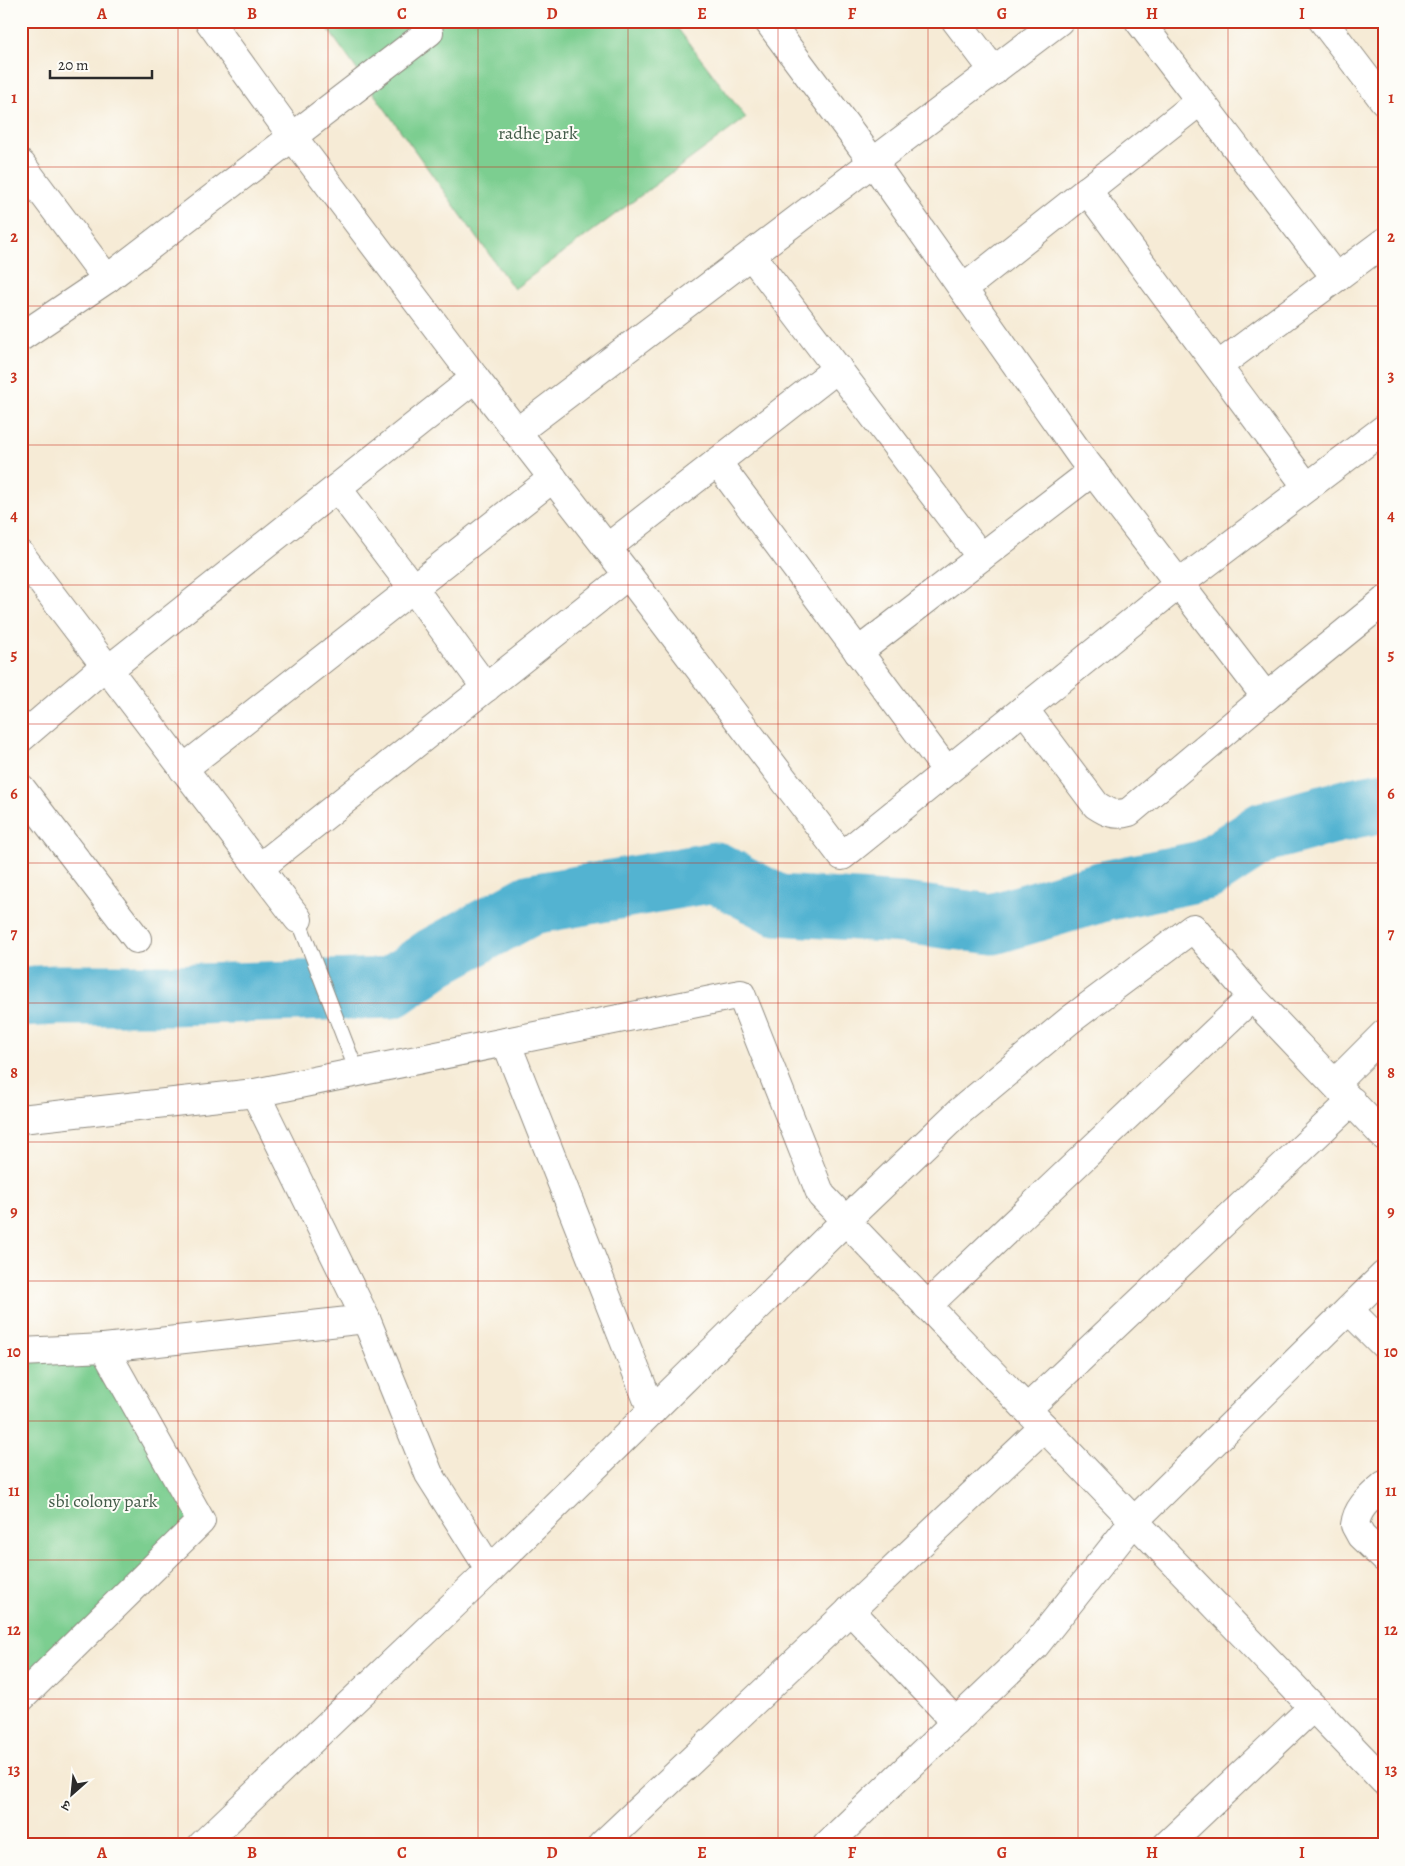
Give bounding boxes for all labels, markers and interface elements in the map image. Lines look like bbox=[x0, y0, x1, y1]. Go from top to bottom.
text: A bbox=[96, 3, 108, 25]
text: B bbox=[247, 3, 257, 25]
text: C bbox=[397, 3, 407, 25]
text: D bbox=[546, 3, 558, 25]
text: E bbox=[697, 3, 707, 25]
text: F bbox=[848, 3, 857, 25]
text: G bbox=[997, 3, 1007, 25]
text: H bbox=[1146, 3, 1158, 25]
text: I bbox=[1299, 3, 1305, 25]
scale bar bbox=[50, 48, 152, 80]
text: 20 m bbox=[58, 55, 89, 75]
text: 1 bbox=[11, 87, 17, 109]
text: 1 bbox=[1388, 87, 1394, 109]
park label: radhe park bbox=[498, 121, 578, 145]
text: 2 bbox=[10, 226, 18, 248]
text: 2 bbox=[1387, 226, 1395, 248]
text: 3 bbox=[11, 365, 18, 387]
text: 3 bbox=[1388, 365, 1395, 387]
text: 4 bbox=[10, 505, 18, 527]
text: 4 bbox=[1387, 505, 1395, 527]
text: 5 bbox=[11, 644, 18, 666]
text: 5 bbox=[1388, 644, 1395, 666]
text: 6 bbox=[10, 783, 18, 805]
text: 6 bbox=[1387, 783, 1395, 805]
text: 7 bbox=[11, 923, 18, 945]
text: 7 bbox=[1388, 923, 1395, 945]
text: 8 bbox=[10, 1062, 18, 1084]
text: 8 bbox=[1387, 1062, 1395, 1084]
text: 9 bbox=[10, 1201, 18, 1223]
text: 9 bbox=[1387, 1201, 1395, 1223]
text: 10 bbox=[7, 1341, 21, 1363]
text: 10 bbox=[1384, 1341, 1398, 1363]
text: 11 bbox=[8, 1480, 20, 1502]
text: 11 bbox=[1385, 1480, 1397, 1502]
park label: sbi colony park bbox=[48, 1489, 158, 1513]
text: 12 bbox=[7, 1619, 21, 1641]
text: 12 bbox=[1384, 1619, 1398, 1641]
text: 13 bbox=[8, 1759, 20, 1781]
text: 13 bbox=[1385, 1759, 1397, 1781]
north arrow bbox=[48, 1768, 98, 1818]
text: उ bbox=[58, 1795, 75, 1816]
text: A bbox=[96, 1842, 108, 1864]
text: B bbox=[247, 1842, 257, 1864]
text: C bbox=[397, 1842, 407, 1864]
text: D bbox=[546, 1842, 558, 1864]
text: E bbox=[697, 1842, 707, 1864]
text: F bbox=[848, 1842, 857, 1864]
text: G bbox=[997, 1842, 1007, 1864]
text: H bbox=[1146, 1842, 1158, 1864]
text: I bbox=[1299, 1842, 1305, 1864]

